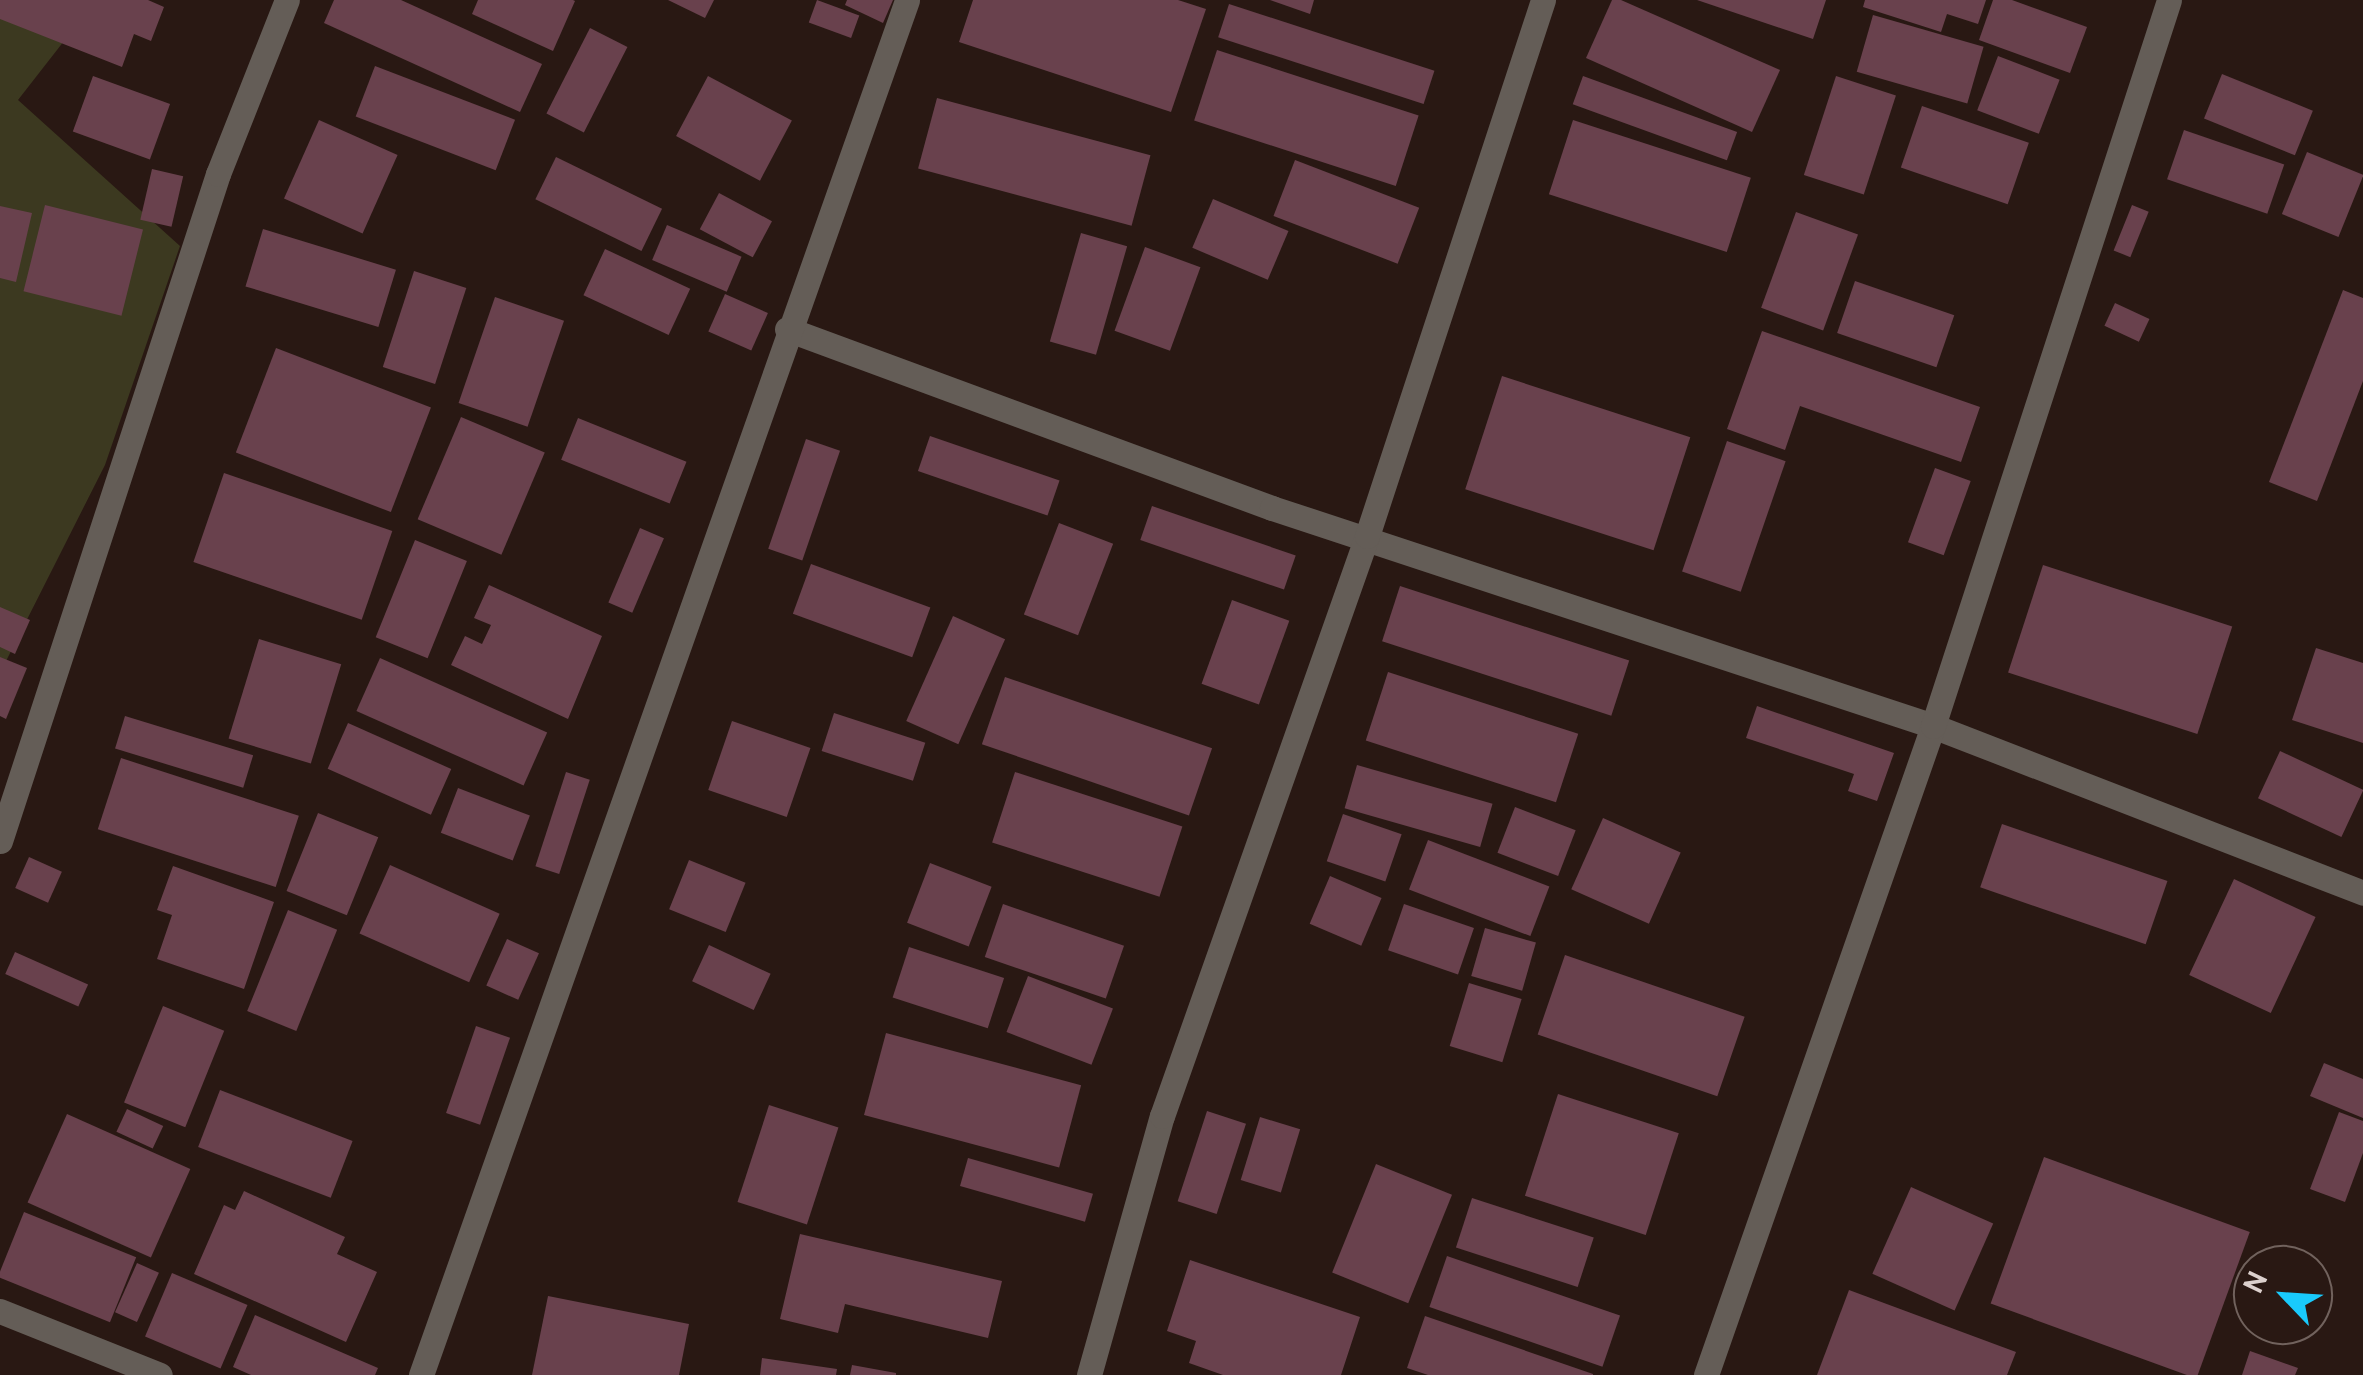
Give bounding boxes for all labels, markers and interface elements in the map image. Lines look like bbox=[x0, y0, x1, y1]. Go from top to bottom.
north arrow bbox=[2233, 1245, 2333, 1345]
text: N bbox=[2237, 1266, 2278, 1300]

